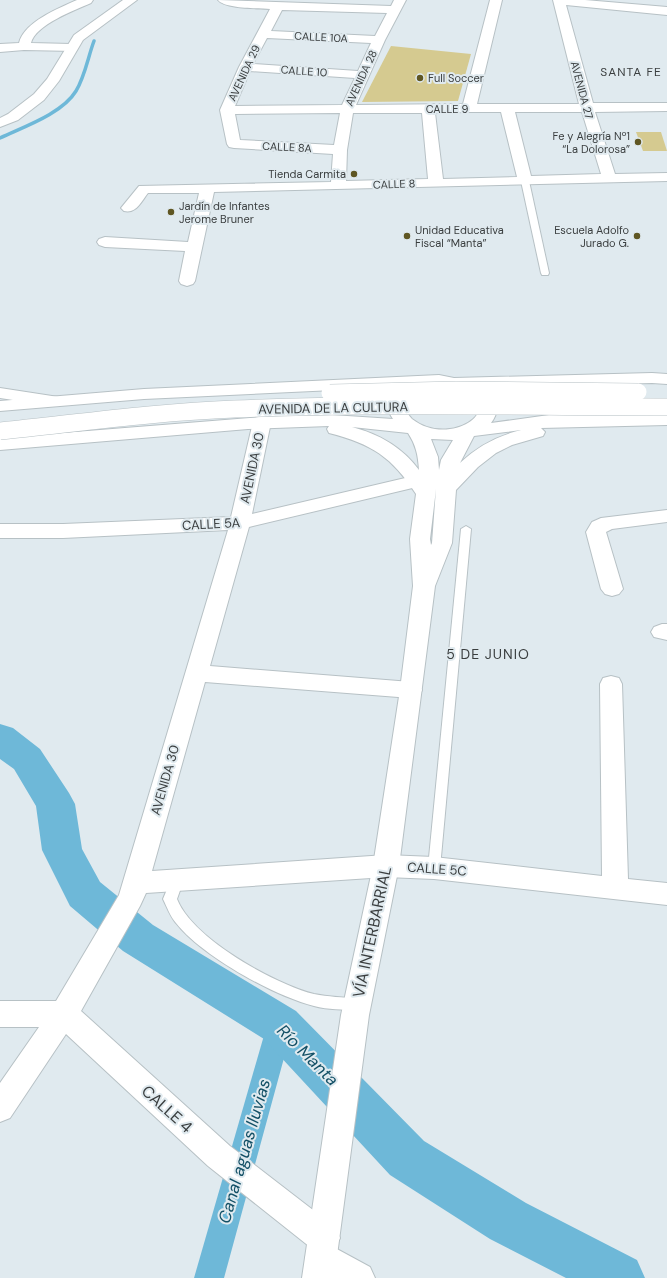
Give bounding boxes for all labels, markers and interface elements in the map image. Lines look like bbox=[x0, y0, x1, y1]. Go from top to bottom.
street label: CALLE 10A bbox=[294, 29, 348, 45]
street label: AVENIDA 29 bbox=[225, 43, 263, 103]
street label: AVENIDA 28 bbox=[342, 48, 380, 108]
street label: AVENIDA 27 bbox=[568, 60, 596, 121]
street label: CALLE 10 bbox=[280, 62, 328, 80]
district label: SANTA FE bbox=[600, 64, 662, 80]
place label: Full Soccer bbox=[428, 71, 484, 85]
marker: Full Soccer bbox=[415, 73, 425, 83]
street label: CALLE 9 bbox=[426, 102, 468, 116]
place label: Fe y Alegría Nº1 “La Dolorosa” bbox=[553, 129, 630, 156]
marker: Fe y Alegría Nº1 “La Dolorosa” bbox=[633, 137, 643, 147]
street label: CALLE 8A bbox=[262, 139, 312, 155]
place label: Tienda Carmita bbox=[268, 167, 346, 181]
marker: Tienda Carmita bbox=[349, 169, 359, 179]
street label: CALLE 8 bbox=[373, 176, 415, 192]
place label: Jardín de Infantes Jerome Bruner bbox=[179, 199, 270, 226]
marker: Jardín de Infantes Jerome Bruner bbox=[166, 207, 176, 217]
place label: Unidad Educativa Fiscal “Manta” bbox=[415, 223, 504, 250]
place label: Escuela Adolfo Jurado G. bbox=[554, 223, 629, 250]
marker: Unidad Educativa Fiscal “Manta” bbox=[402, 231, 412, 241]
marker: Escuela Adolfo Jurado G. bbox=[632, 231, 642, 241]
street label: AVENIDA DE LA CULTURA bbox=[258, 398, 408, 418]
street label: AVENIDA 30 bbox=[236, 431, 268, 505]
street label: CALLE 5A bbox=[181, 514, 241, 534]
district label: 5 DE JUNIO bbox=[446, 645, 530, 663]
street label: AVENIDA 30 bbox=[147, 743, 183, 817]
street label: CALLE 5C bbox=[407, 858, 467, 880]
street label: VÍA INTERBARRIAL bbox=[348, 865, 396, 999]
water label: Río Manta bbox=[273, 1020, 343, 1090]
water label: Canal aguas lluvias bbox=[213, 1076, 275, 1226]
street label: CALLE 4 bbox=[137, 1081, 197, 1138]

